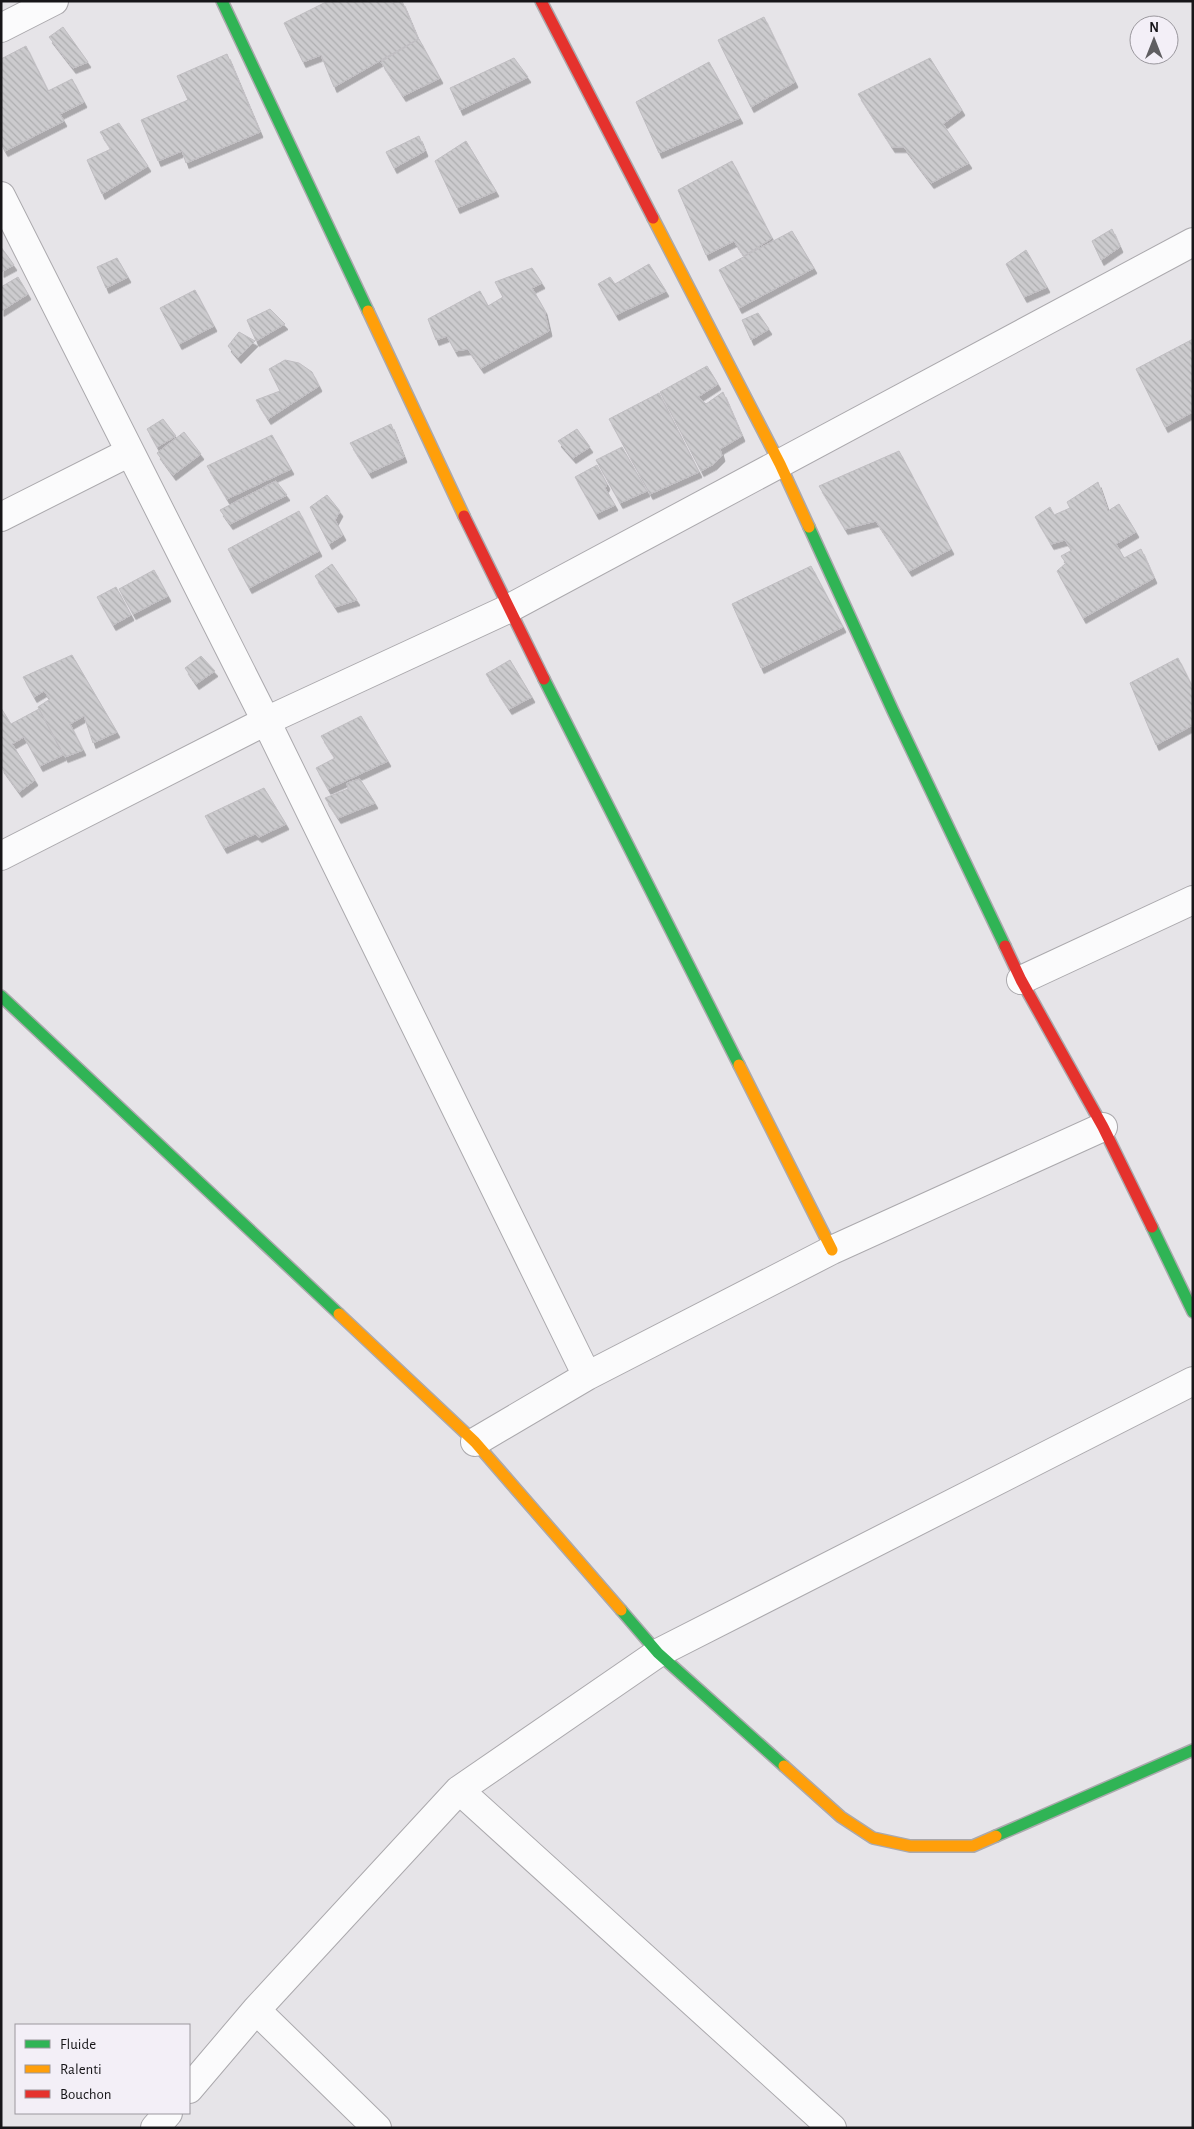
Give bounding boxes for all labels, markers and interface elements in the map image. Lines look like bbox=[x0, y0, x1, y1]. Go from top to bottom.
north arrow bbox=[1129, 15, 1179, 65]
text: N bbox=[1149, 21, 1159, 35]
legend bbox=[15, 2024, 190, 2114]
text: Fluide bbox=[60, 2037, 96, 2052]
text: Ralenti bbox=[60, 2062, 102, 2077]
text: Bouchon bbox=[60, 2087, 111, 2102]

